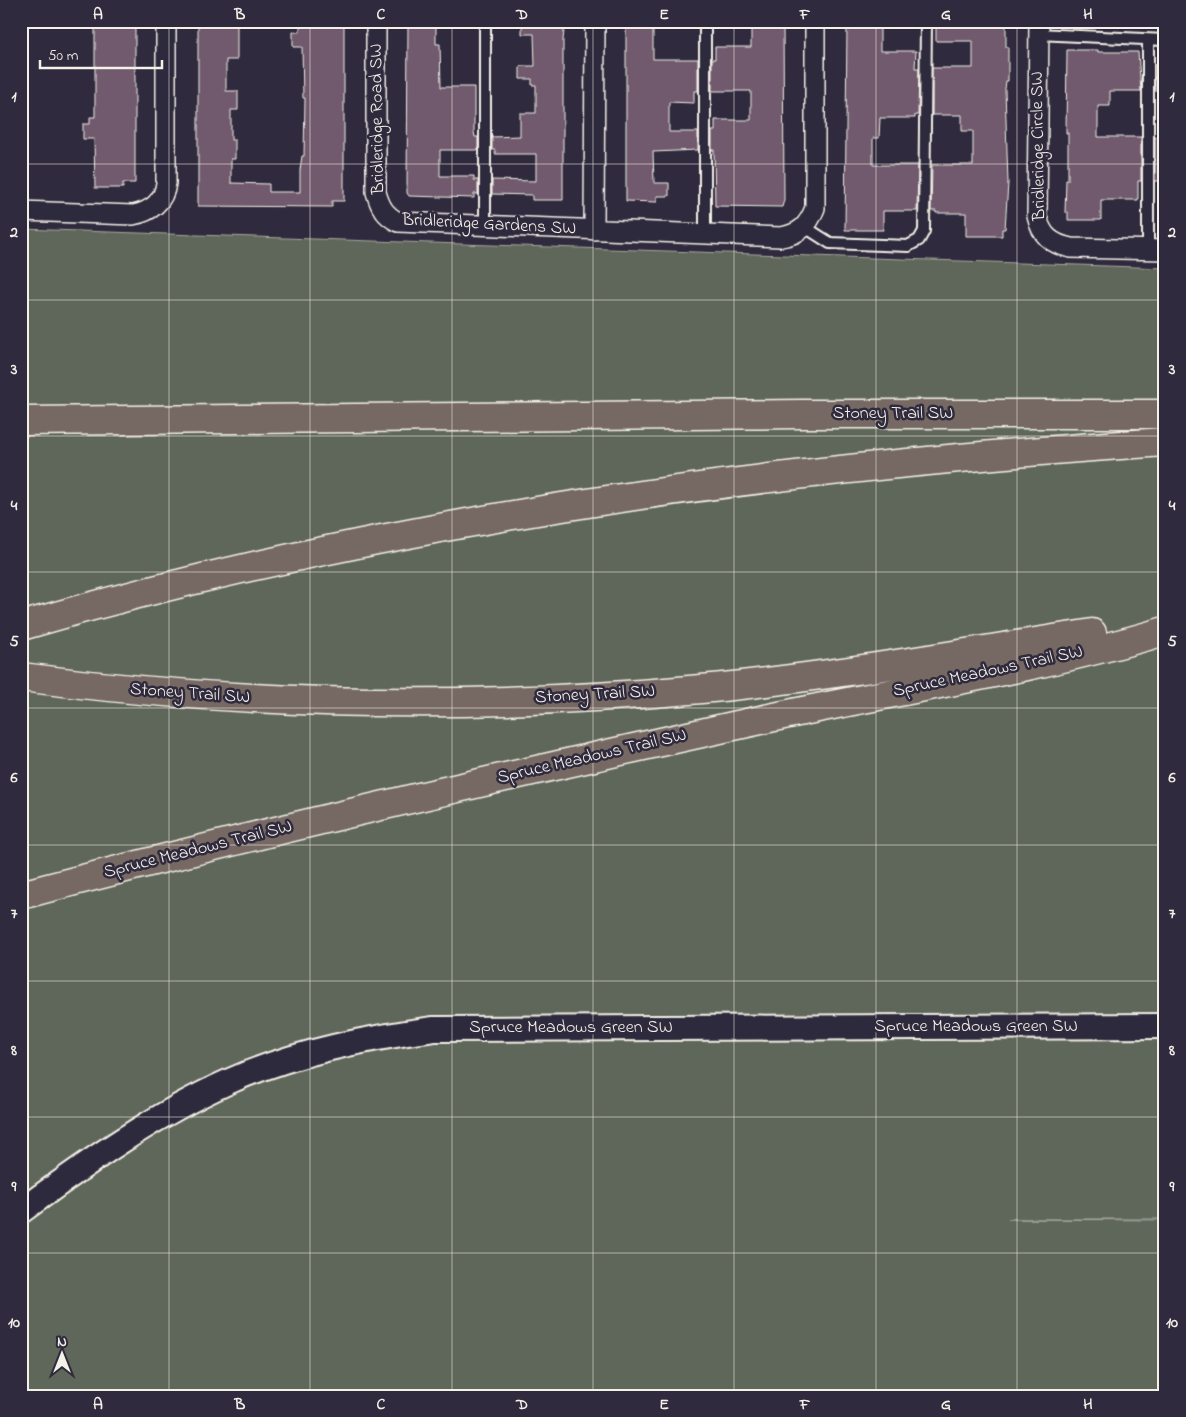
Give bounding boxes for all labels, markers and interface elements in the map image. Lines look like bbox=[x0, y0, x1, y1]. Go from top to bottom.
text: A bbox=[93, 3, 103, 27]
text: B bbox=[234, 3, 246, 27]
text: C bbox=[377, 3, 386, 27]
text: D bbox=[515, 3, 528, 27]
text: E bbox=[659, 3, 669, 27]
text: F bbox=[799, 3, 811, 27]
text: G bbox=[941, 3, 951, 27]
text: H bbox=[1083, 3, 1093, 27]
scale bar bbox=[40, 38, 162, 70]
street label: Bridleridge Road SW bbox=[364, 43, 393, 196]
text: 50 m bbox=[48, 45, 79, 67]
street label: Bridleridge Circle SW bbox=[1025, 71, 1054, 222]
text: 1 bbox=[11, 85, 17, 109]
text: 1 bbox=[1169, 85, 1175, 109]
street label: Bridleridge Gardens SW bbox=[400, 207, 577, 244]
text: 2 bbox=[9, 221, 18, 245]
text: 2 bbox=[1167, 221, 1176, 245]
text: 3 bbox=[10, 358, 18, 382]
text: 3 bbox=[1168, 358, 1176, 382]
street label: Stoney Trail SW bbox=[833, 401, 953, 427]
text: 4 bbox=[10, 494, 18, 518]
text: 4 bbox=[1168, 494, 1176, 518]
text: 5 bbox=[9, 630, 19, 654]
text: 5 bbox=[1167, 630, 1177, 654]
street label: Spruce Meadows Trail SW bbox=[891, 639, 1085, 705]
street label: Stoney Trail SW bbox=[129, 677, 251, 711]
street label: Stoney Trail SW bbox=[534, 679, 656, 711]
street label: Spruce Meadows Trail SW bbox=[495, 723, 689, 791]
text: 6 bbox=[9, 766, 18, 790]
text: 6 bbox=[1167, 766, 1176, 790]
street label: Spruce Meadows Trail SW bbox=[101, 814, 295, 886]
text: 7 bbox=[11, 902, 18, 926]
text: 7 bbox=[1169, 902, 1176, 926]
street label: Spruce Meadows Green SW bbox=[874, 1014, 1078, 1040]
street label: Spruce Meadows Green SW bbox=[469, 1015, 673, 1041]
text: 8 bbox=[10, 1039, 17, 1063]
text: 8 bbox=[1168, 1039, 1175, 1063]
text: 9 bbox=[11, 1175, 17, 1199]
text: 9 bbox=[1169, 1175, 1175, 1199]
text: 10 bbox=[8, 1311, 20, 1335]
text: 10 bbox=[1166, 1311, 1178, 1335]
north arrow bbox=[38, 1330, 88, 1380]
text: N bbox=[57, 1332, 67, 1353]
text: A bbox=[93, 1393, 103, 1417]
text: B bbox=[234, 1393, 246, 1417]
text: C bbox=[377, 1393, 386, 1417]
text: D bbox=[515, 1393, 528, 1417]
text: E bbox=[659, 1393, 669, 1417]
text: F bbox=[799, 1393, 811, 1417]
text: G bbox=[941, 1393, 951, 1417]
text: H bbox=[1083, 1393, 1093, 1417]

